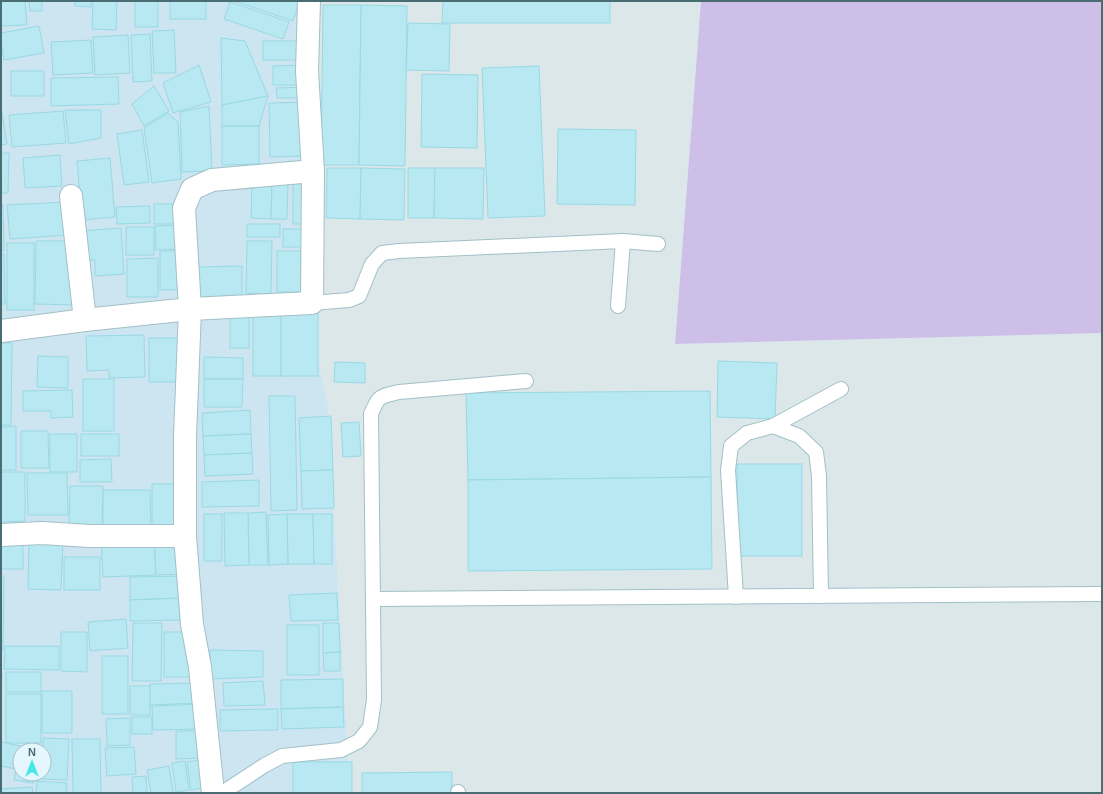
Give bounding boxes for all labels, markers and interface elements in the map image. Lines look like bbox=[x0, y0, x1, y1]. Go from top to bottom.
north arrow bbox=[12, 742, 52, 782]
text: N bbox=[28, 746, 36, 758]

